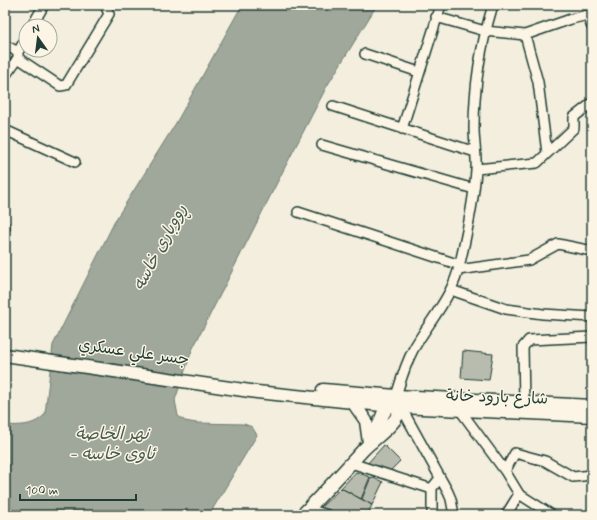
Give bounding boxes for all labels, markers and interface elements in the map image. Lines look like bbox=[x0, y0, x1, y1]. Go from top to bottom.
north arrow bbox=[18, 18, 58, 58]
text: N bbox=[31, 22, 41, 37]
water label: ڕووباری خاسە bbox=[128, 200, 195, 296]
street label: جسر علي عسكري bbox=[77, 334, 191, 374]
street label: شارع بارود خانة bbox=[446, 385, 548, 410]
water label: نهر الخاصة - ئاوی خاسە bbox=[69, 423, 157, 465]
scale bar bbox=[20, 476, 136, 502]
text: 100 m bbox=[26, 483, 58, 499]

